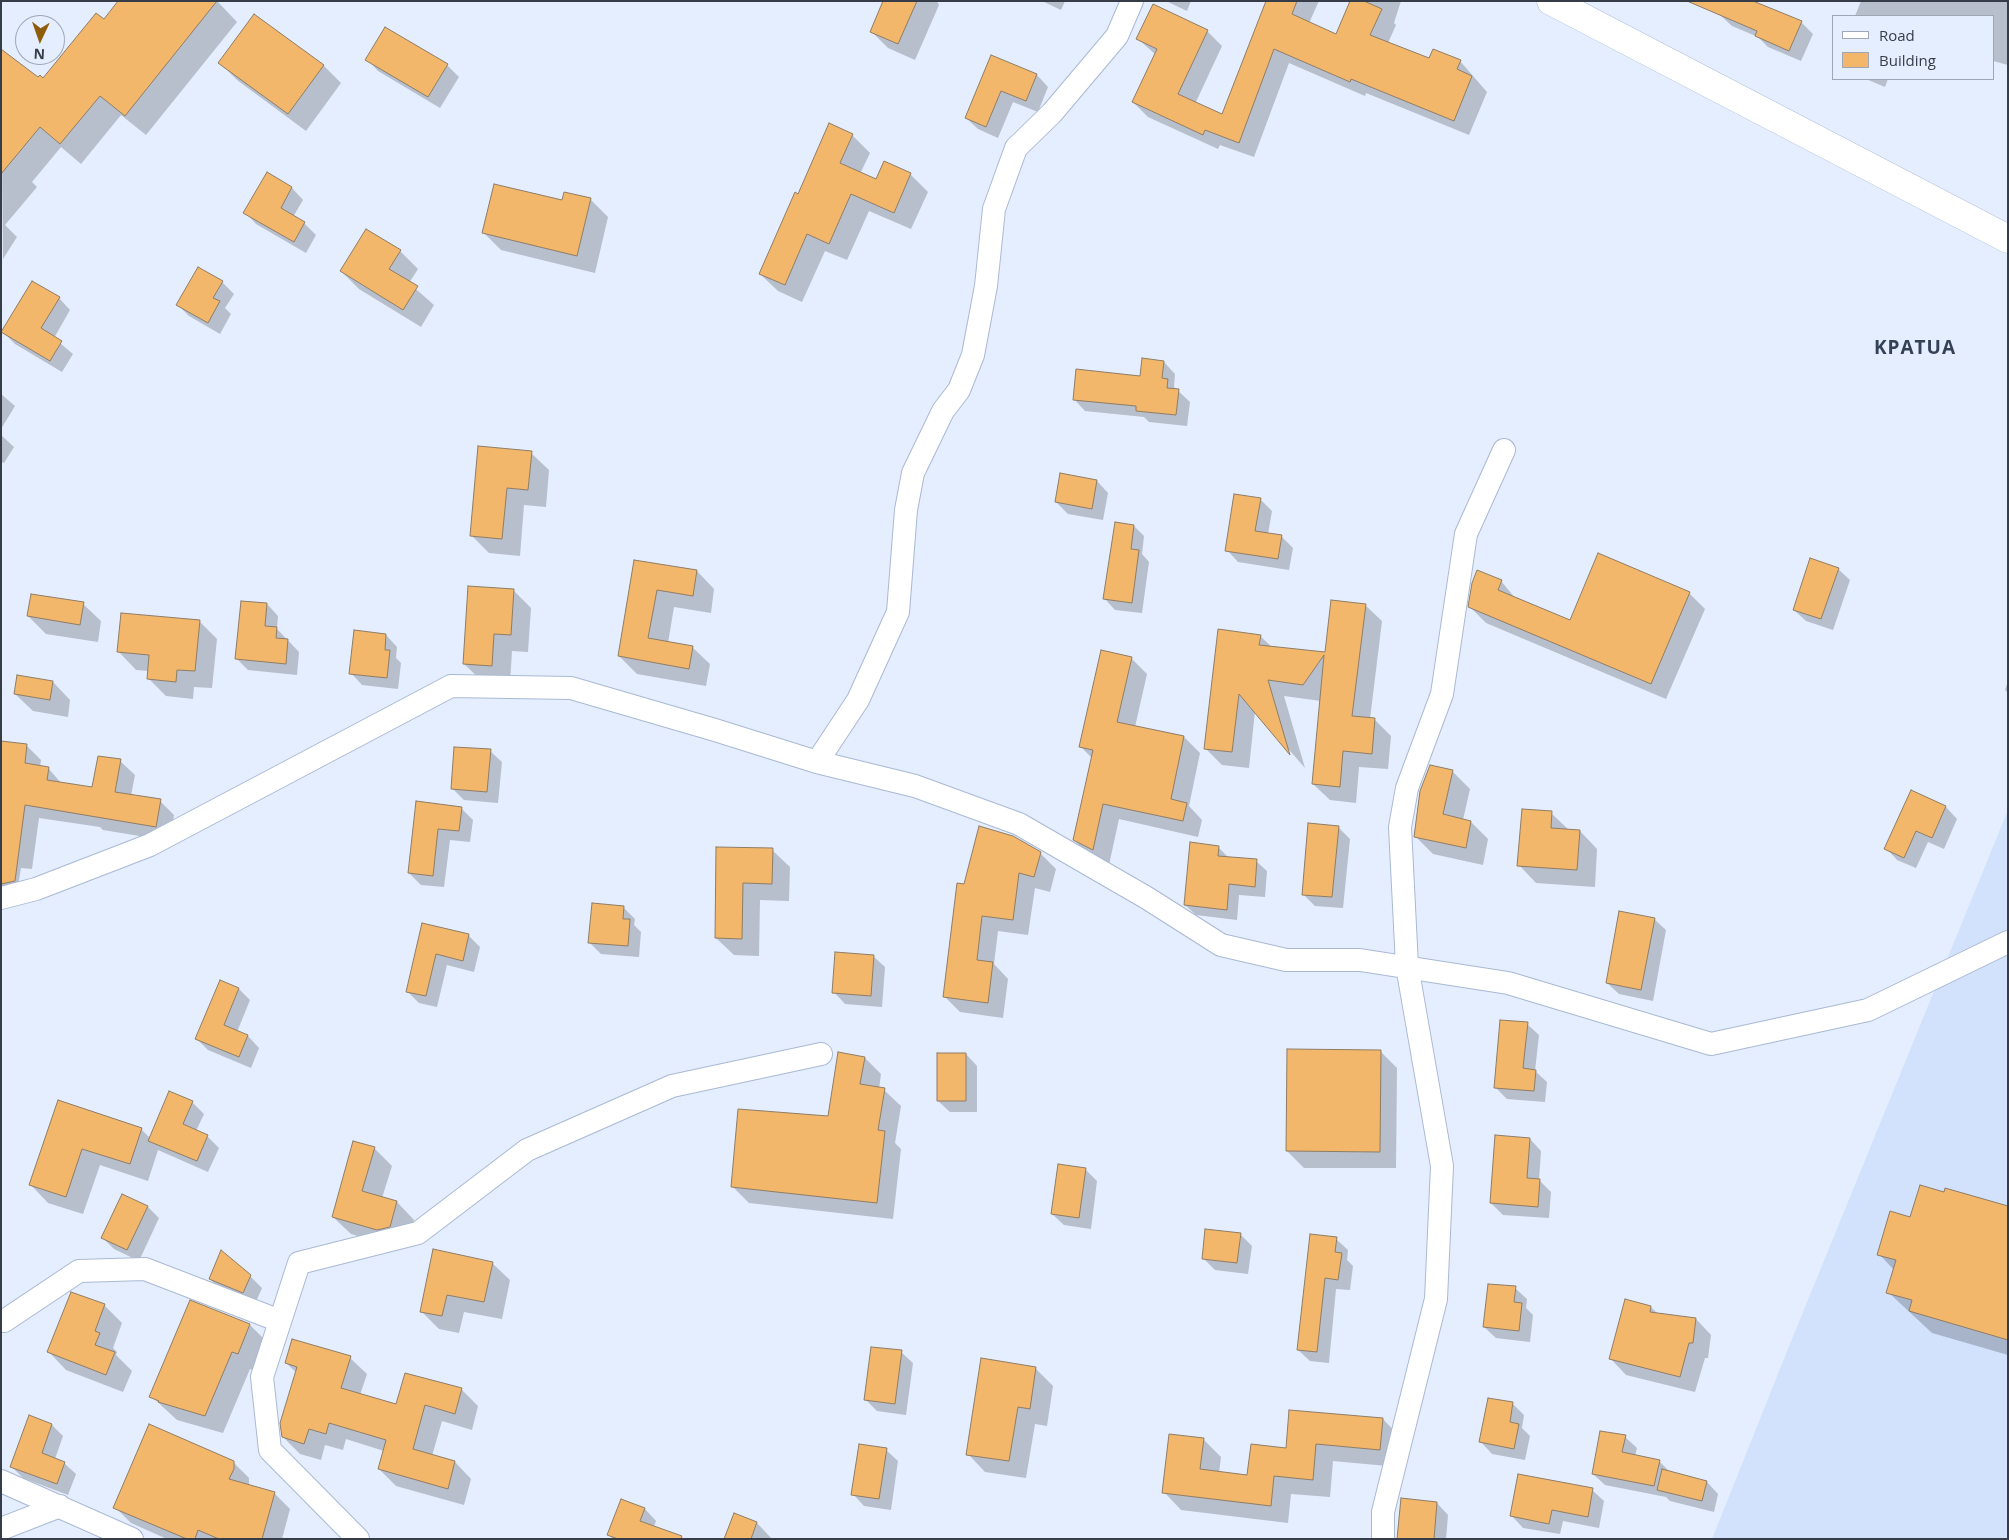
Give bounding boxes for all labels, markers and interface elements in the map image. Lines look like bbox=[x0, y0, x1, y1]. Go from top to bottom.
north arrow bbox=[15, 15, 65, 65]
legend bbox=[1832, 15, 1994, 80]
text: Road bbox=[1879, 25, 1915, 45]
text: N bbox=[33, 45, 45, 64]
text: Building bbox=[1879, 50, 1936, 70]
district label: KPATUA bbox=[1873, 338, 1957, 360]

